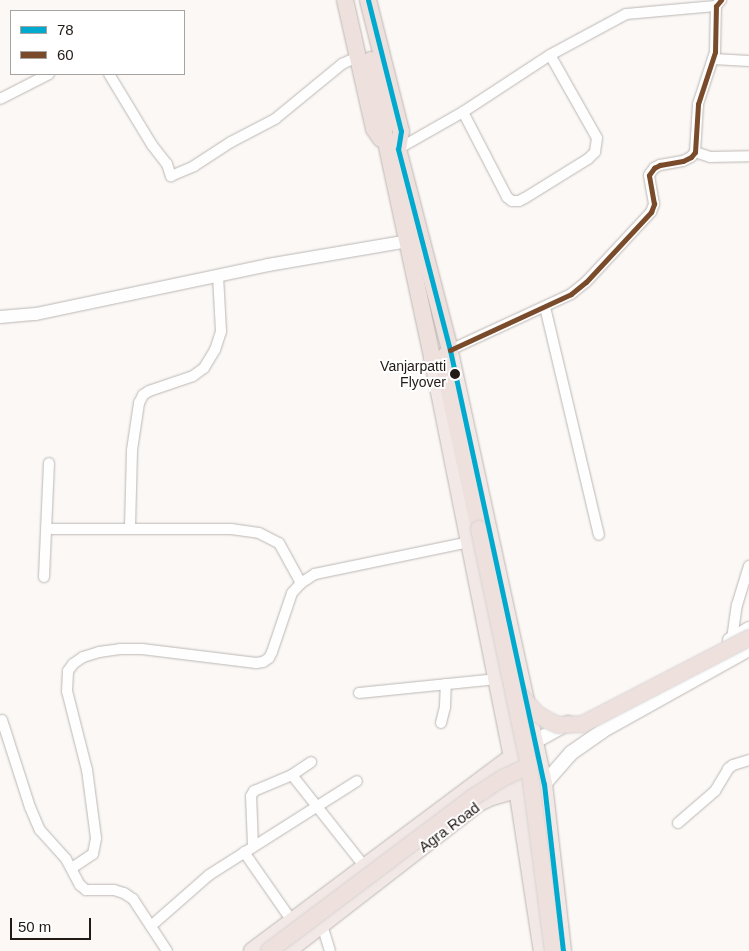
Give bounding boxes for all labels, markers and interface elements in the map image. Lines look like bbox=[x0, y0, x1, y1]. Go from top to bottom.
legend bbox=[10, 10, 185, 75]
text: 78 bbox=[57, 21, 74, 38]
text: 60 bbox=[57, 46, 74, 63]
place label: Vanjarpatti Flyover bbox=[380, 358, 446, 391]
marker: Vanjarpatti Flyover bbox=[450, 369, 460, 379]
street label: Agra Road bbox=[415, 798, 483, 856]
scale bar bbox=[12, 908, 94, 940]
text: 50 m bbox=[18, 918, 51, 935]

